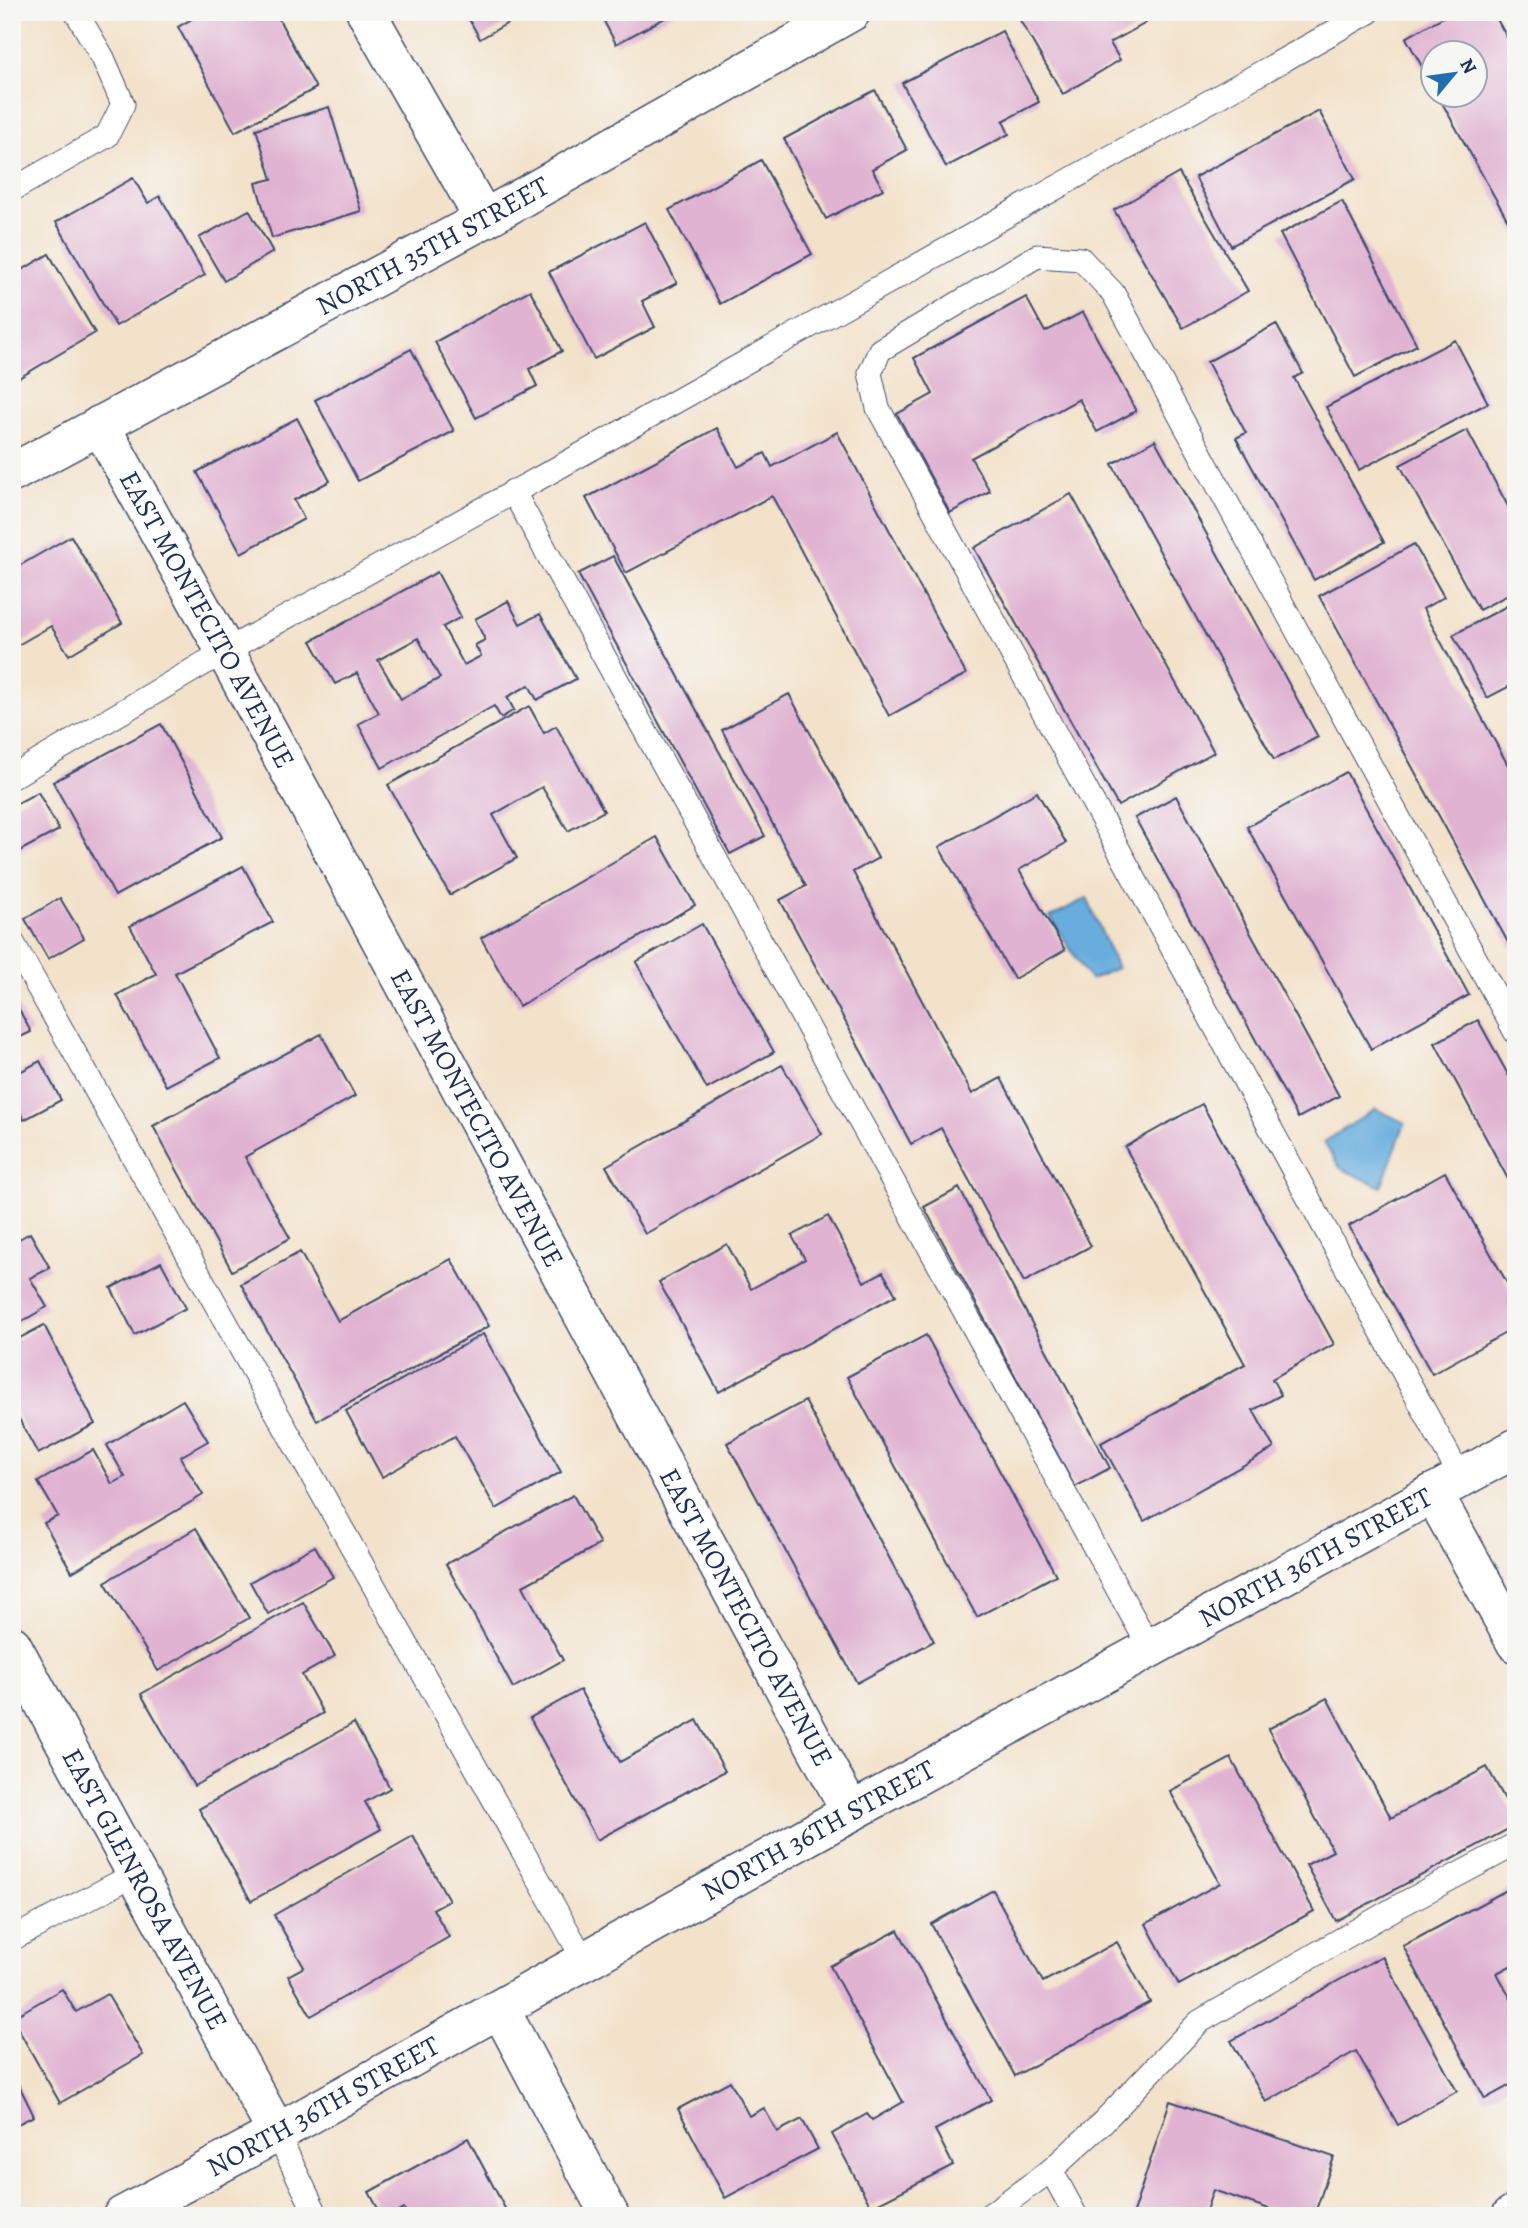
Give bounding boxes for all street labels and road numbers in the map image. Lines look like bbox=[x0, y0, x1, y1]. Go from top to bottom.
street label: NORTH 35TH STREET bbox=[309, 167, 556, 325]
street label: EAST MONTECITO AVENUE bbox=[110, 464, 304, 775]
street label: EAST MONTECITO AVENUE bbox=[381, 962, 573, 1274]
street label: EAST MONTECITO AVENUE bbox=[650, 1461, 842, 1773]
street label: NORTH 36TH STREET bbox=[1192, 1478, 1439, 1637]
street label: EAST GLENROSA AVENUE bbox=[53, 1742, 237, 2037]
street label: NORTH 36TH STREET bbox=[695, 1751, 942, 1911]
street label: NORTH 36TH STREET bbox=[200, 2027, 447, 2186]

